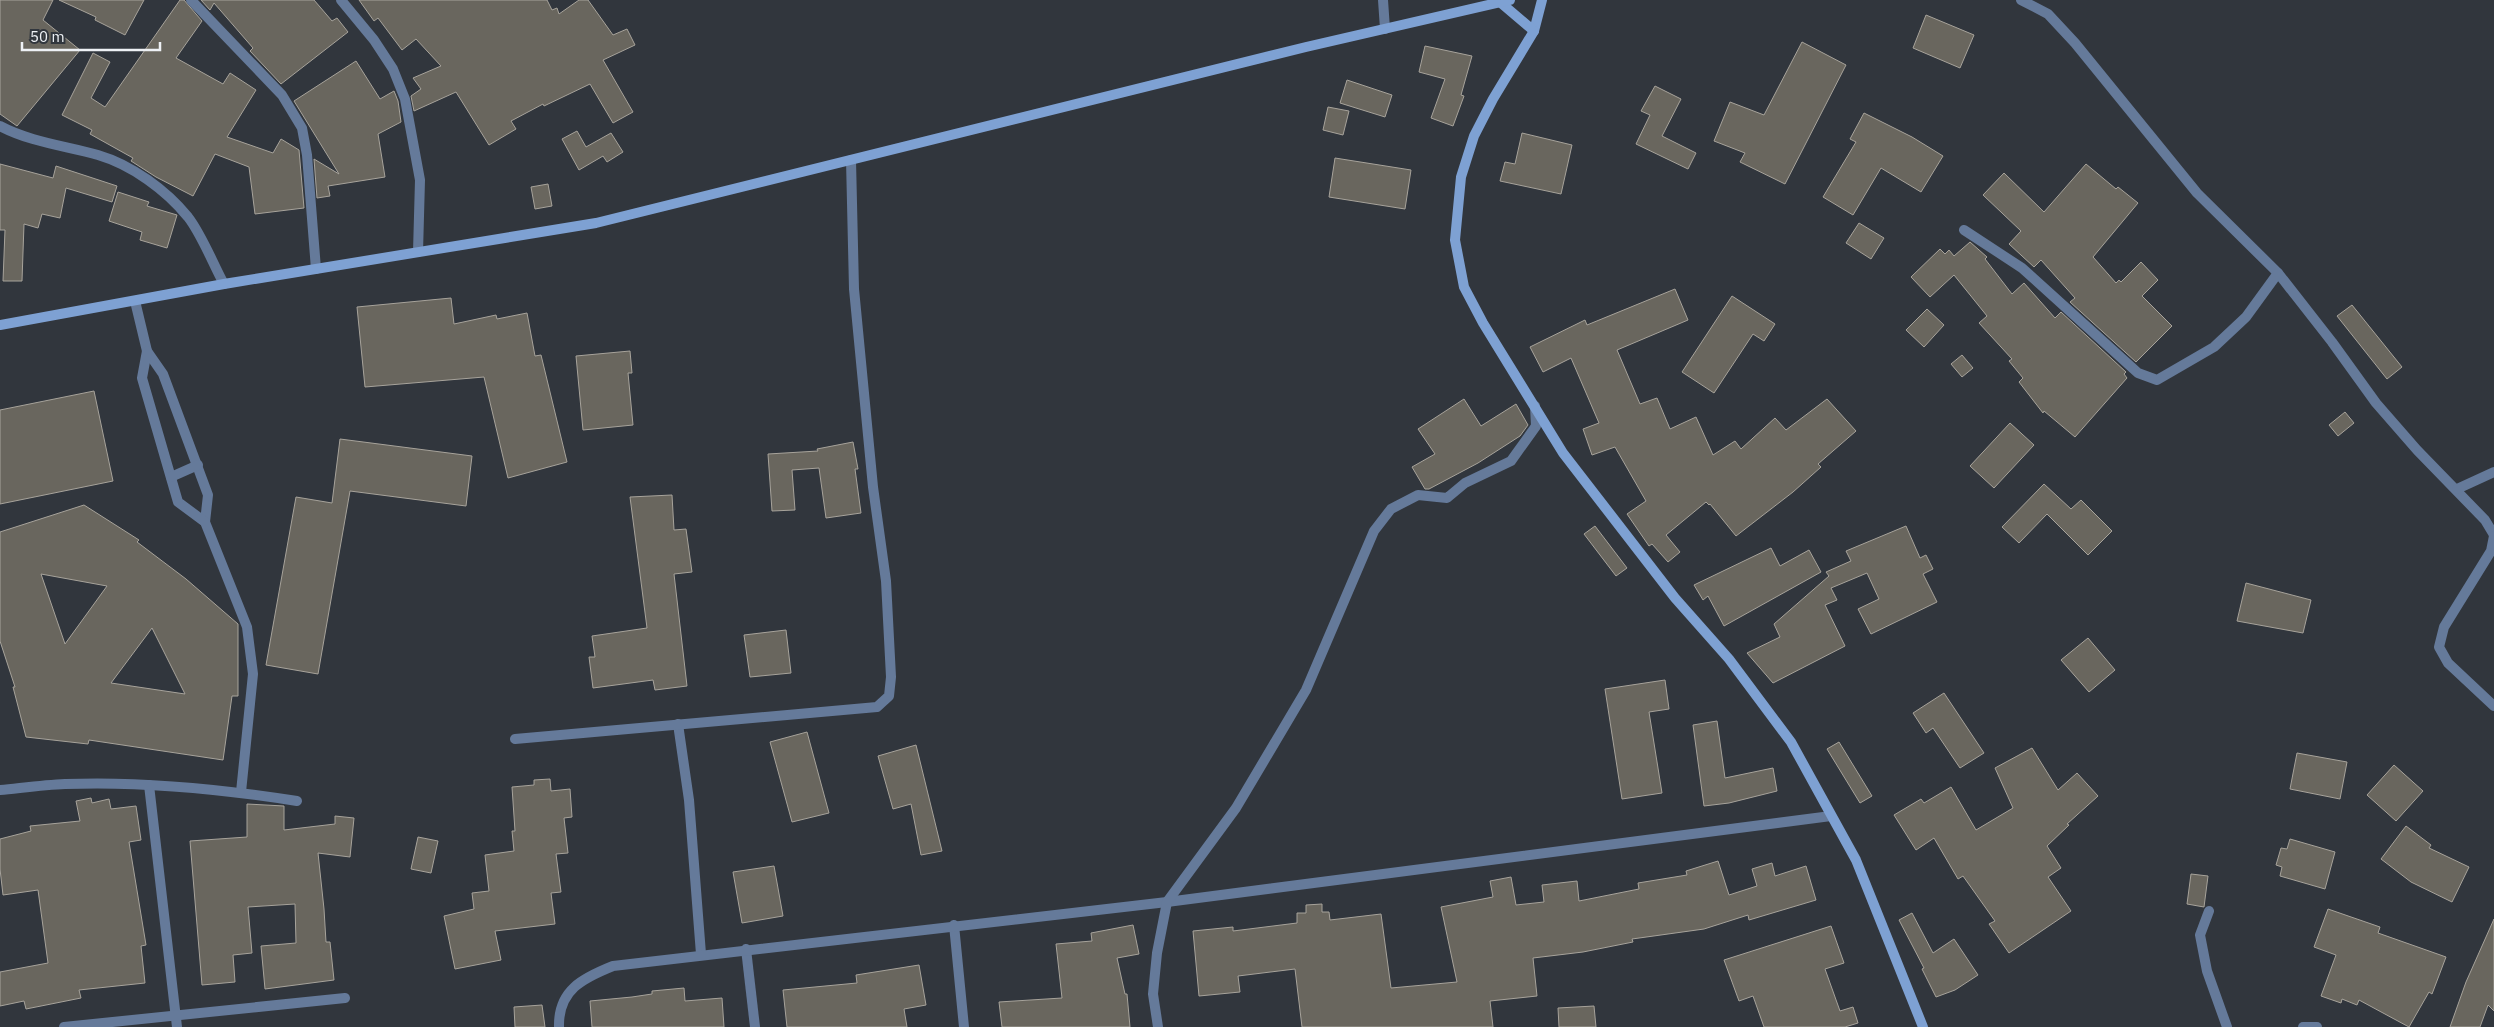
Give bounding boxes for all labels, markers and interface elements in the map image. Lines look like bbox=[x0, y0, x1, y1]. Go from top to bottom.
scale bar bbox=[22, 20, 160, 52]
text: 50 m bbox=[30, 27, 65, 46]

